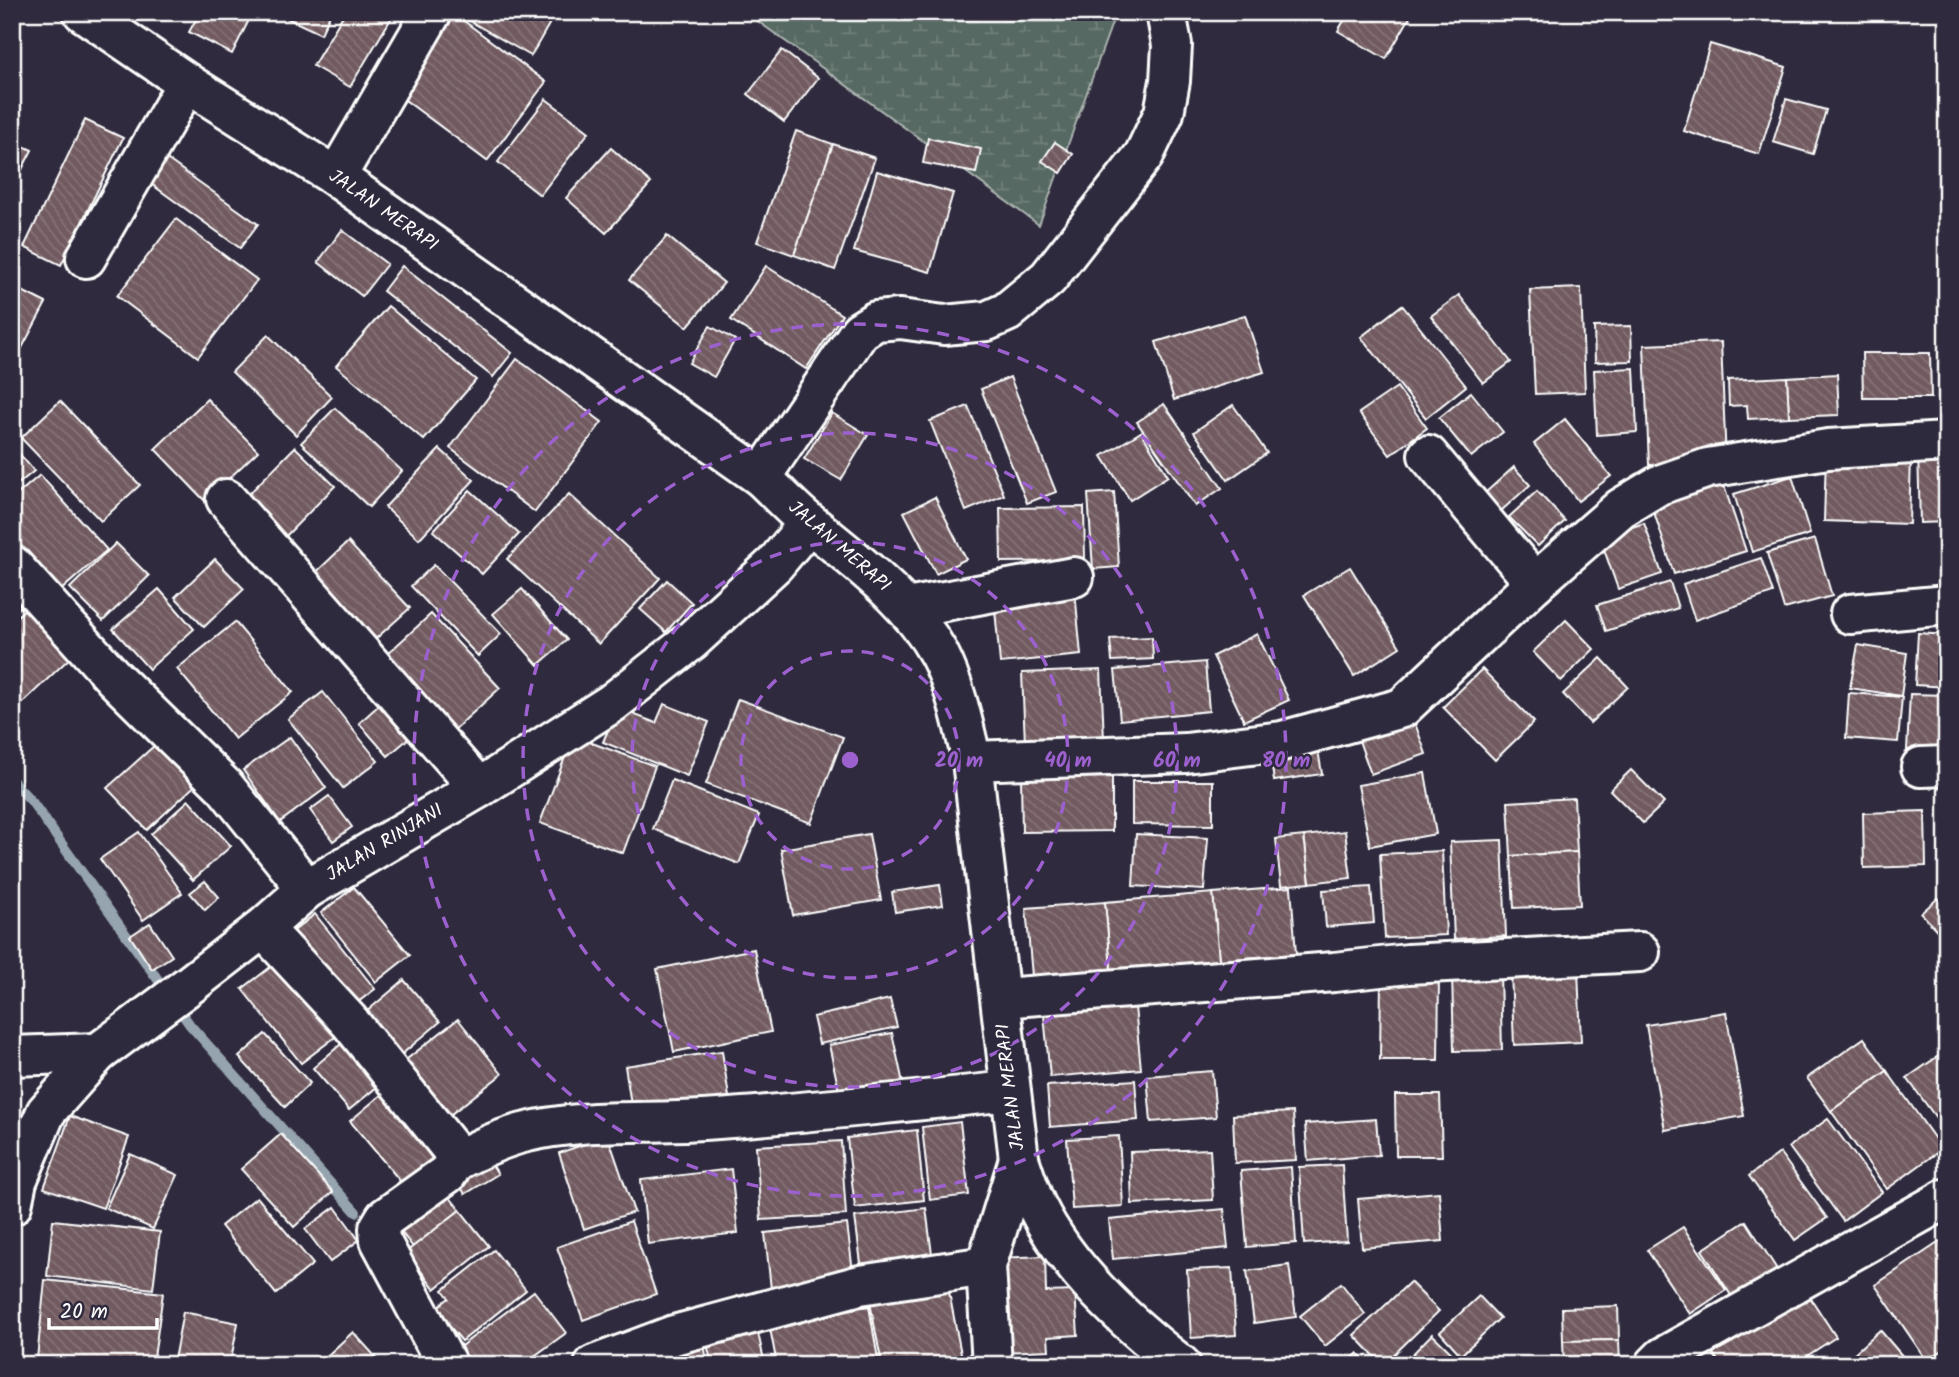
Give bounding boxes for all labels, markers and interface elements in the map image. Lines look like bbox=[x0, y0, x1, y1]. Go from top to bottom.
street label: JALAN MERAPI bbox=[322, 162, 444, 260]
street label: JALAN MERAPI bbox=[781, 494, 897, 600]
text: 20 m bbox=[935, 745, 983, 778]
text: 40 m bbox=[1044, 745, 1092, 778]
text: 60 m bbox=[1153, 745, 1201, 778]
text: 80 m bbox=[1262, 745, 1310, 778]
centre of rings bbox=[838, 748, 862, 772]
street label: JALAN RINJANI bbox=[321, 796, 449, 890]
street label: JALAN MERAPI bbox=[988, 1022, 1034, 1152]
scale bar bbox=[49, 1286, 158, 1330]
text: 20 m bbox=[60, 1296, 108, 1329]

